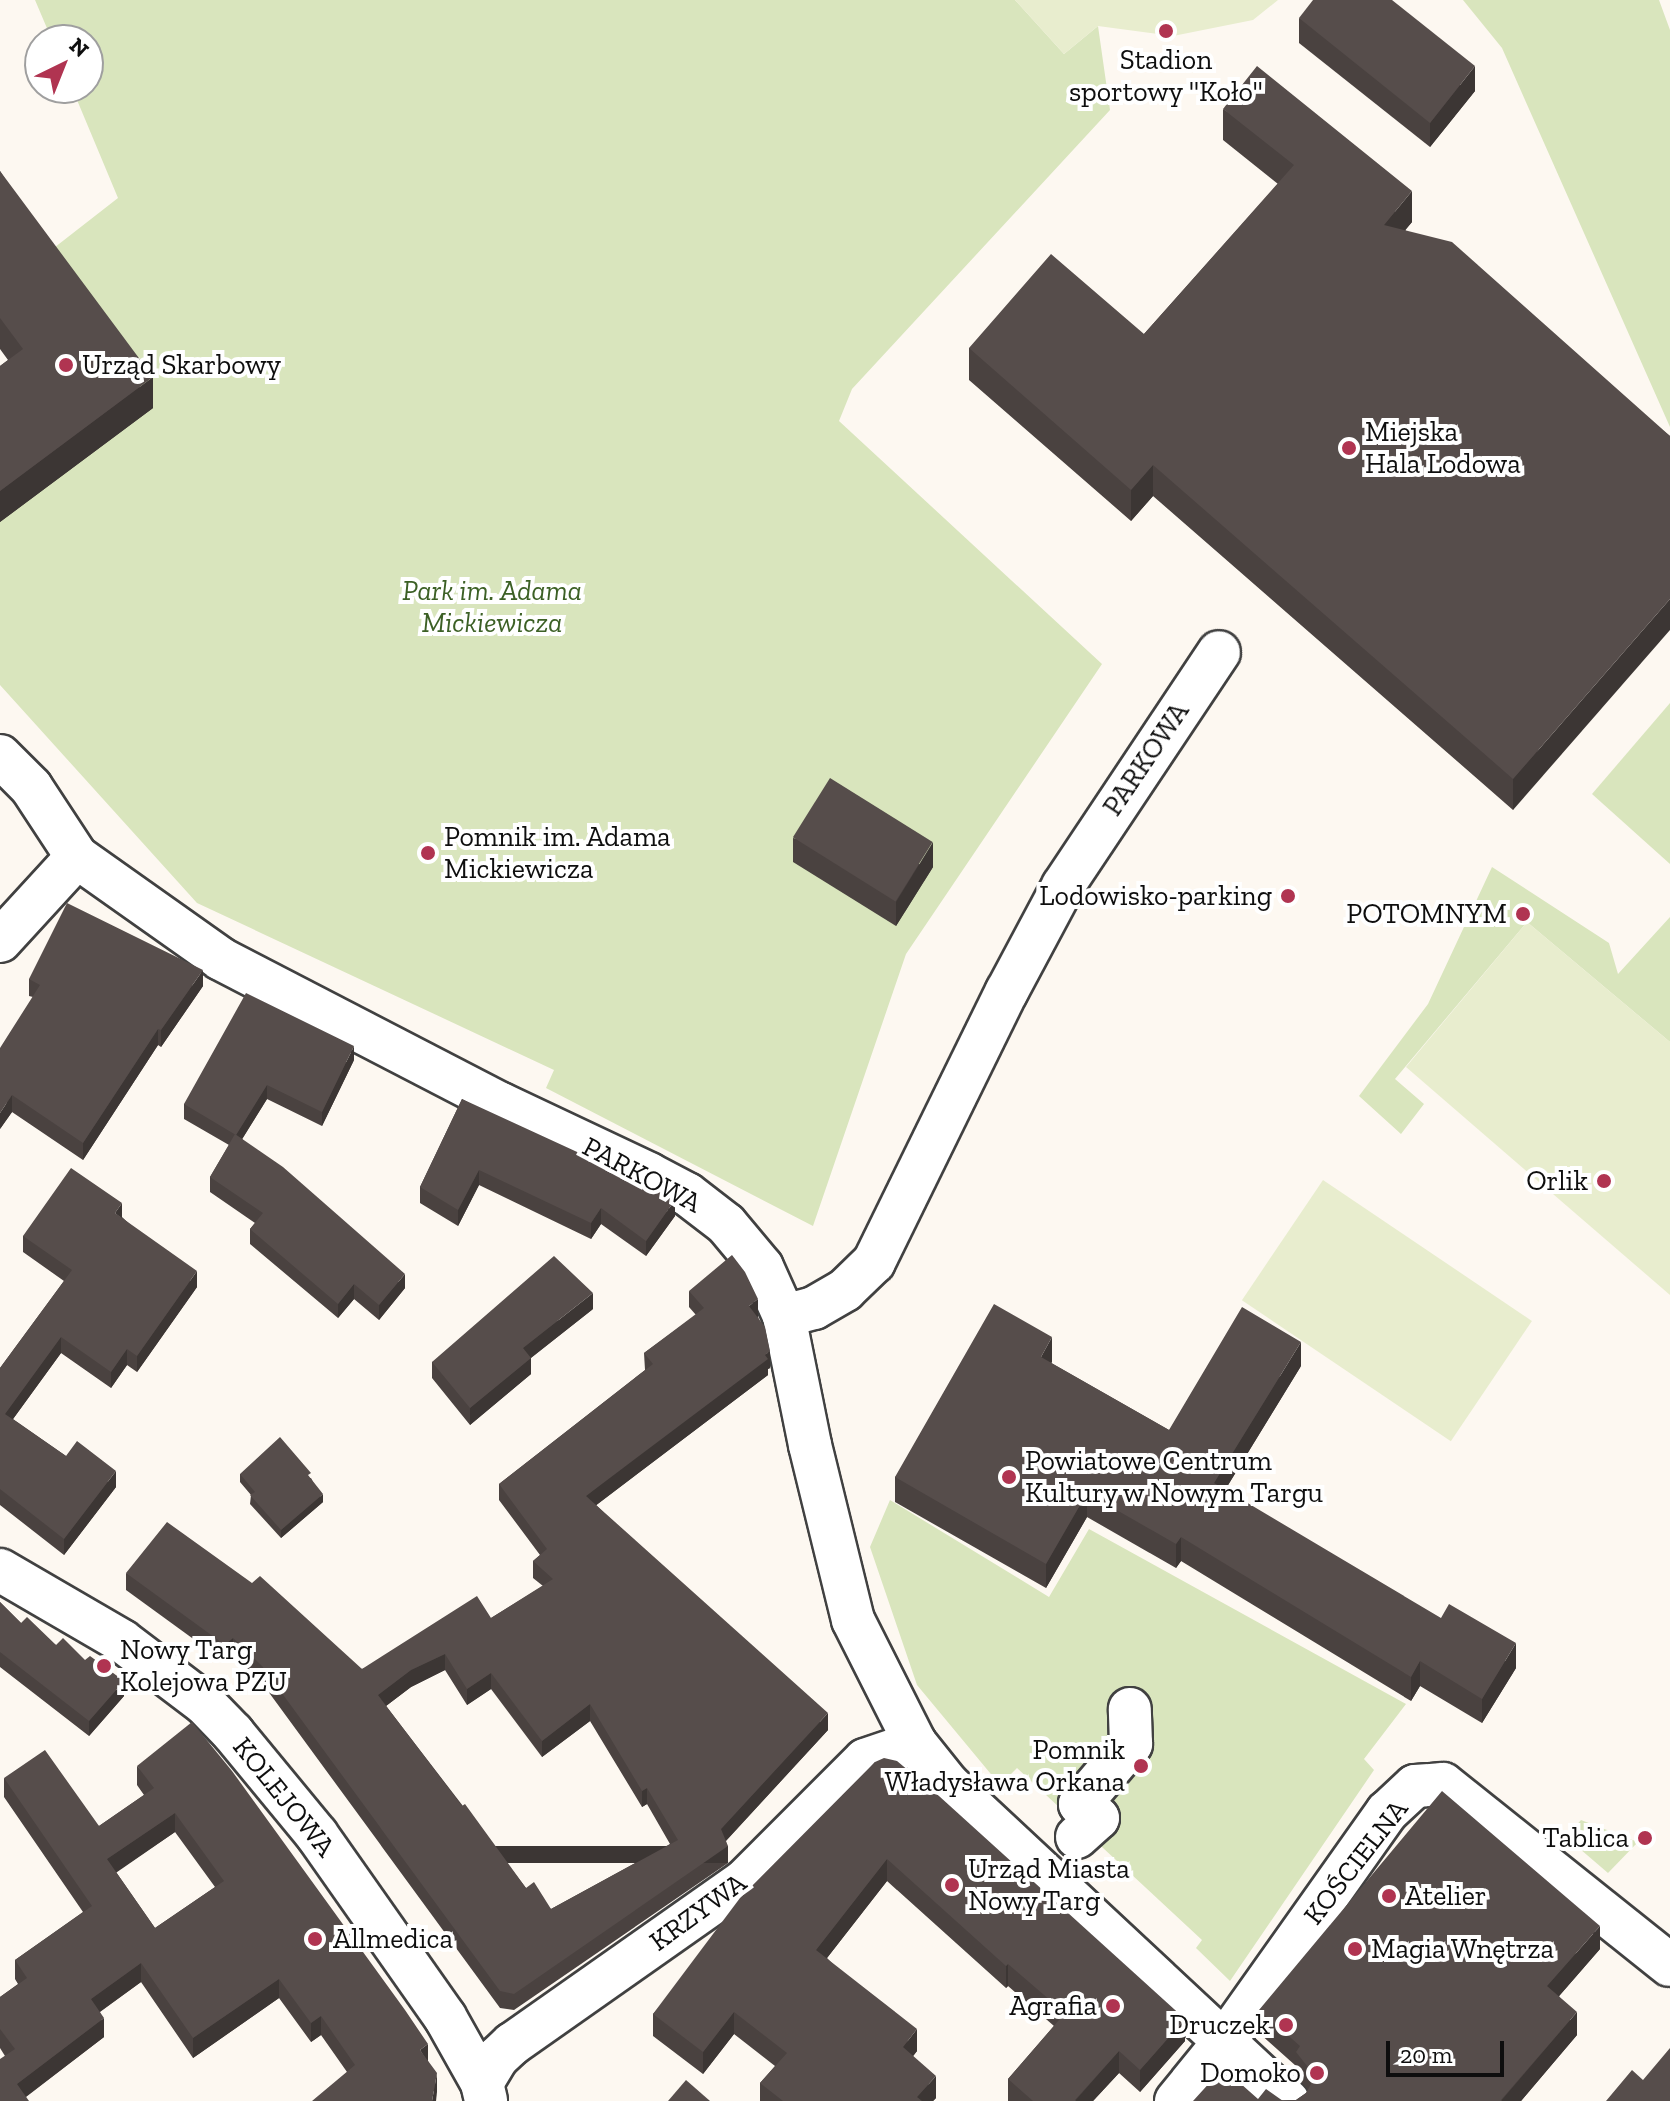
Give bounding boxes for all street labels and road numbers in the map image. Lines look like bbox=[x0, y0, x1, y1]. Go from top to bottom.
street label: PARKOWA bbox=[1096, 696, 1196, 822]
street label: PARKOWA bbox=[577, 1130, 707, 1220]
street label: KOLEJOWA bbox=[226, 1731, 342, 1863]
street label: KOŚCIELNA bbox=[1297, 1793, 1415, 1931]
street label: KRZYWA bbox=[643, 1866, 753, 1958]

